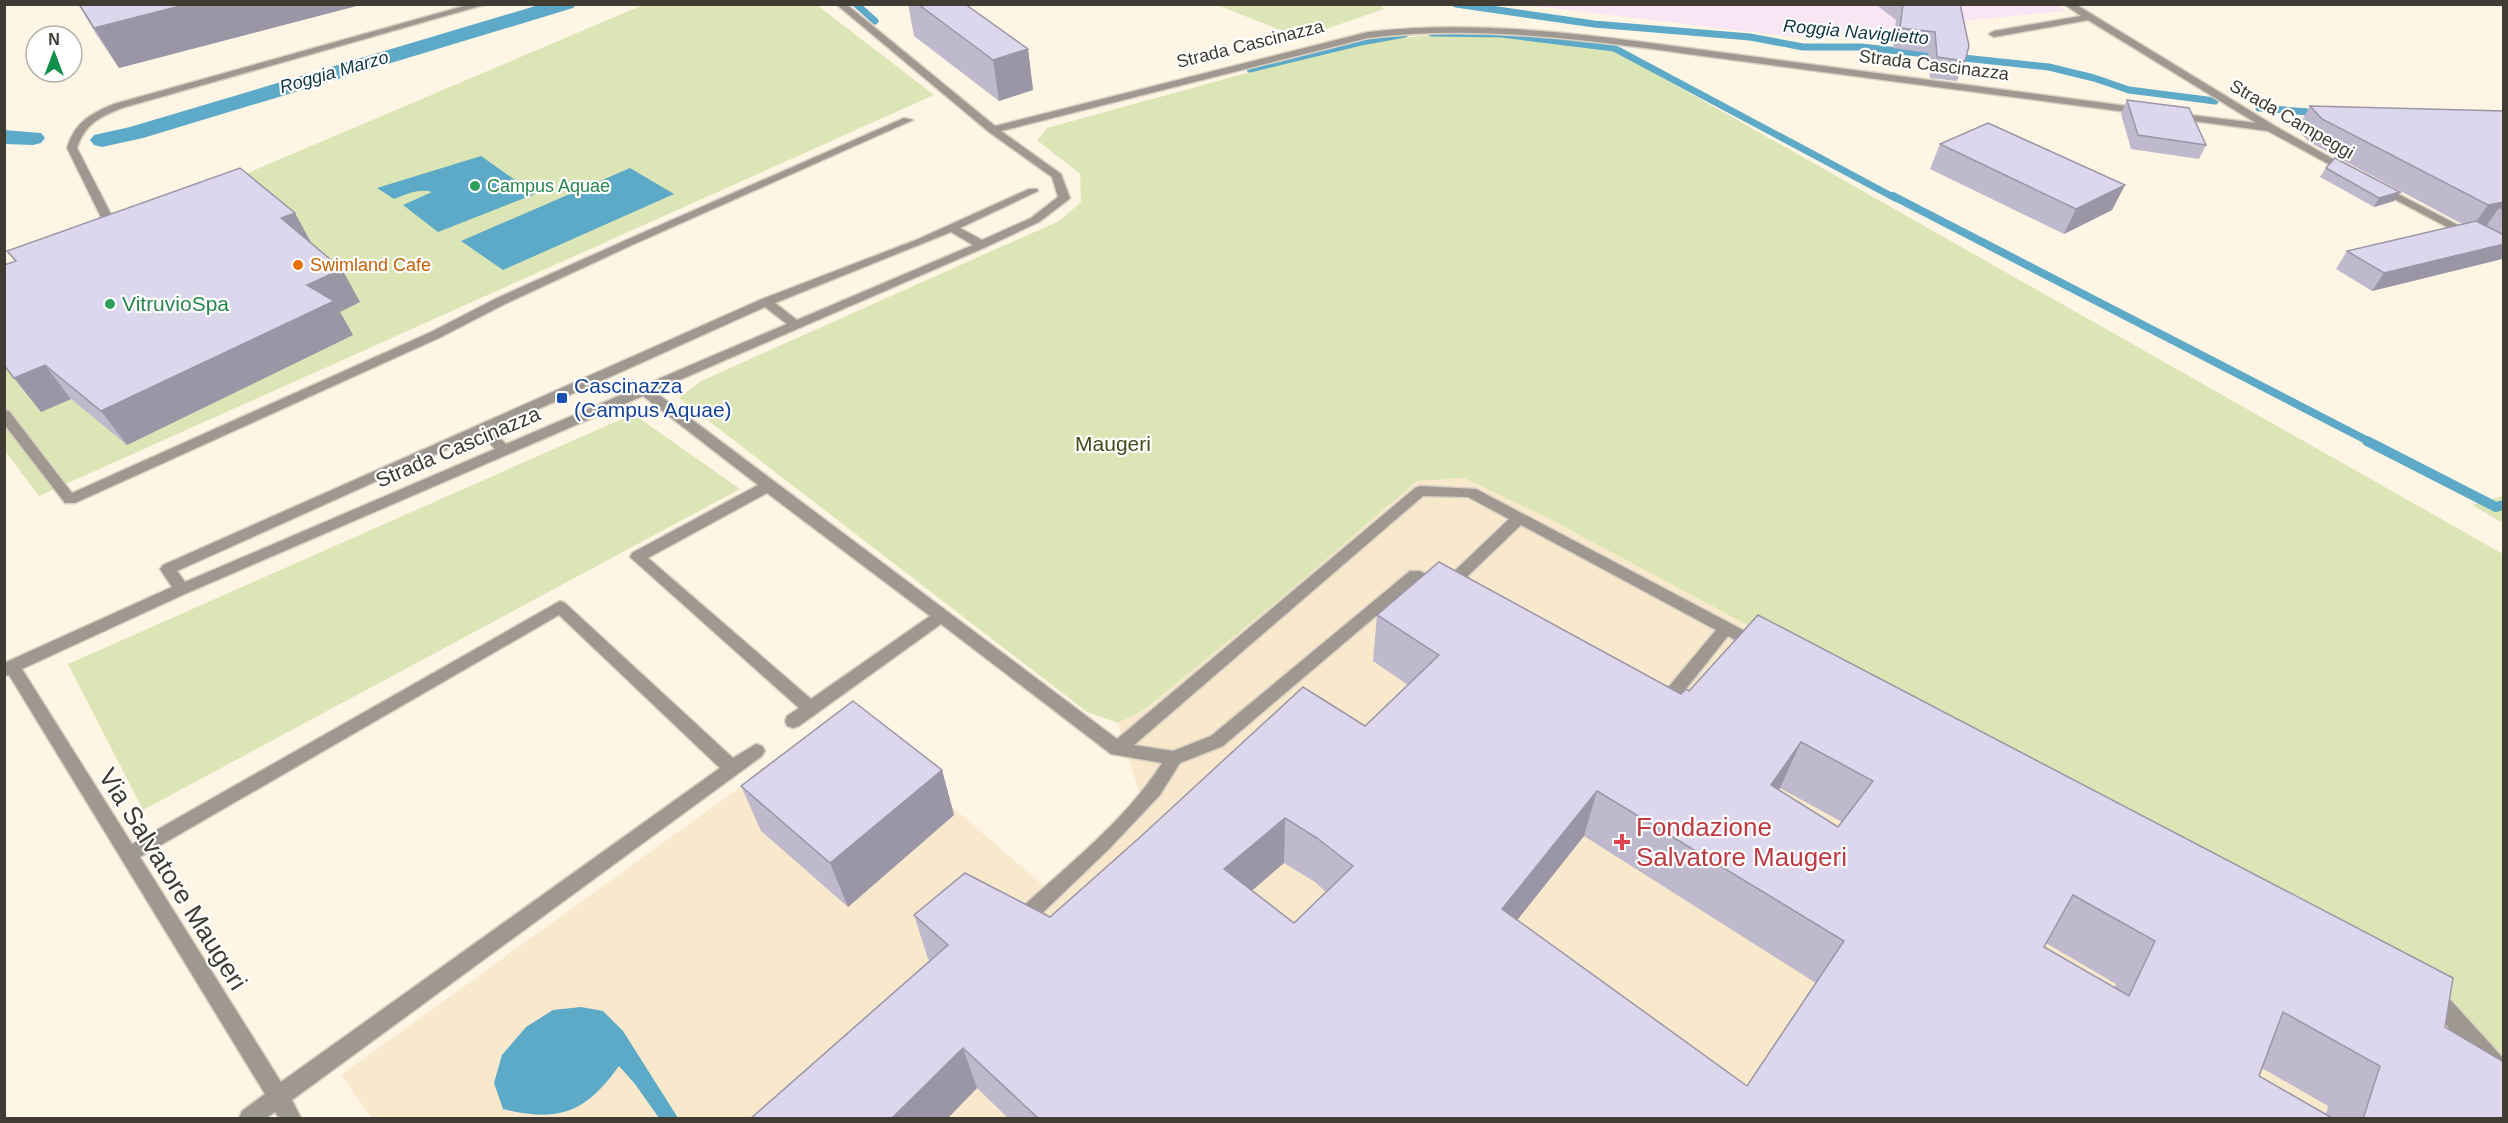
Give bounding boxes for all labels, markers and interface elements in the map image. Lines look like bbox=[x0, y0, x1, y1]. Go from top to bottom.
street label: Strada Cascinazza bbox=[1174, 16, 1327, 72]
water label: Roggia Naviglietto bbox=[1782, 16, 1930, 48]
north arrow bbox=[24, 24, 84, 84]
text: N bbox=[48, 31, 60, 48]
street label: Strada Cascinazza bbox=[1858, 46, 2011, 84]
water label: Roggia Marzo bbox=[277, 47, 391, 97]
street label: Strada Campeggi bbox=[2226, 75, 2358, 163]
place label: Campus Aquae bbox=[487, 176, 610, 196]
marker: Campus Aquae bbox=[468, 179, 482, 193]
place label: Swimland Cafe bbox=[310, 255, 431, 275]
marker: Swimland Cafe bbox=[291, 258, 305, 272]
place label: VitruvioSpa bbox=[122, 292, 229, 315]
marker: VitruvioSpa bbox=[103, 297, 117, 311]
place label: Cascinazza (Campus Aquae) bbox=[574, 374, 732, 421]
marker: Cascinazza (Campus Aquae) bbox=[555, 391, 569, 405]
street label: Strada Cascinazza bbox=[372, 401, 544, 492]
park label: Maugeri bbox=[1075, 432, 1151, 455]
street label: Via Salvatore Maugeri bbox=[93, 763, 253, 995]
place label: Fondazione Salvatore Maugeri bbox=[1636, 812, 1847, 872]
marker: Fondazione Salvatore Maugeri bbox=[1613, 833, 1631, 851]

